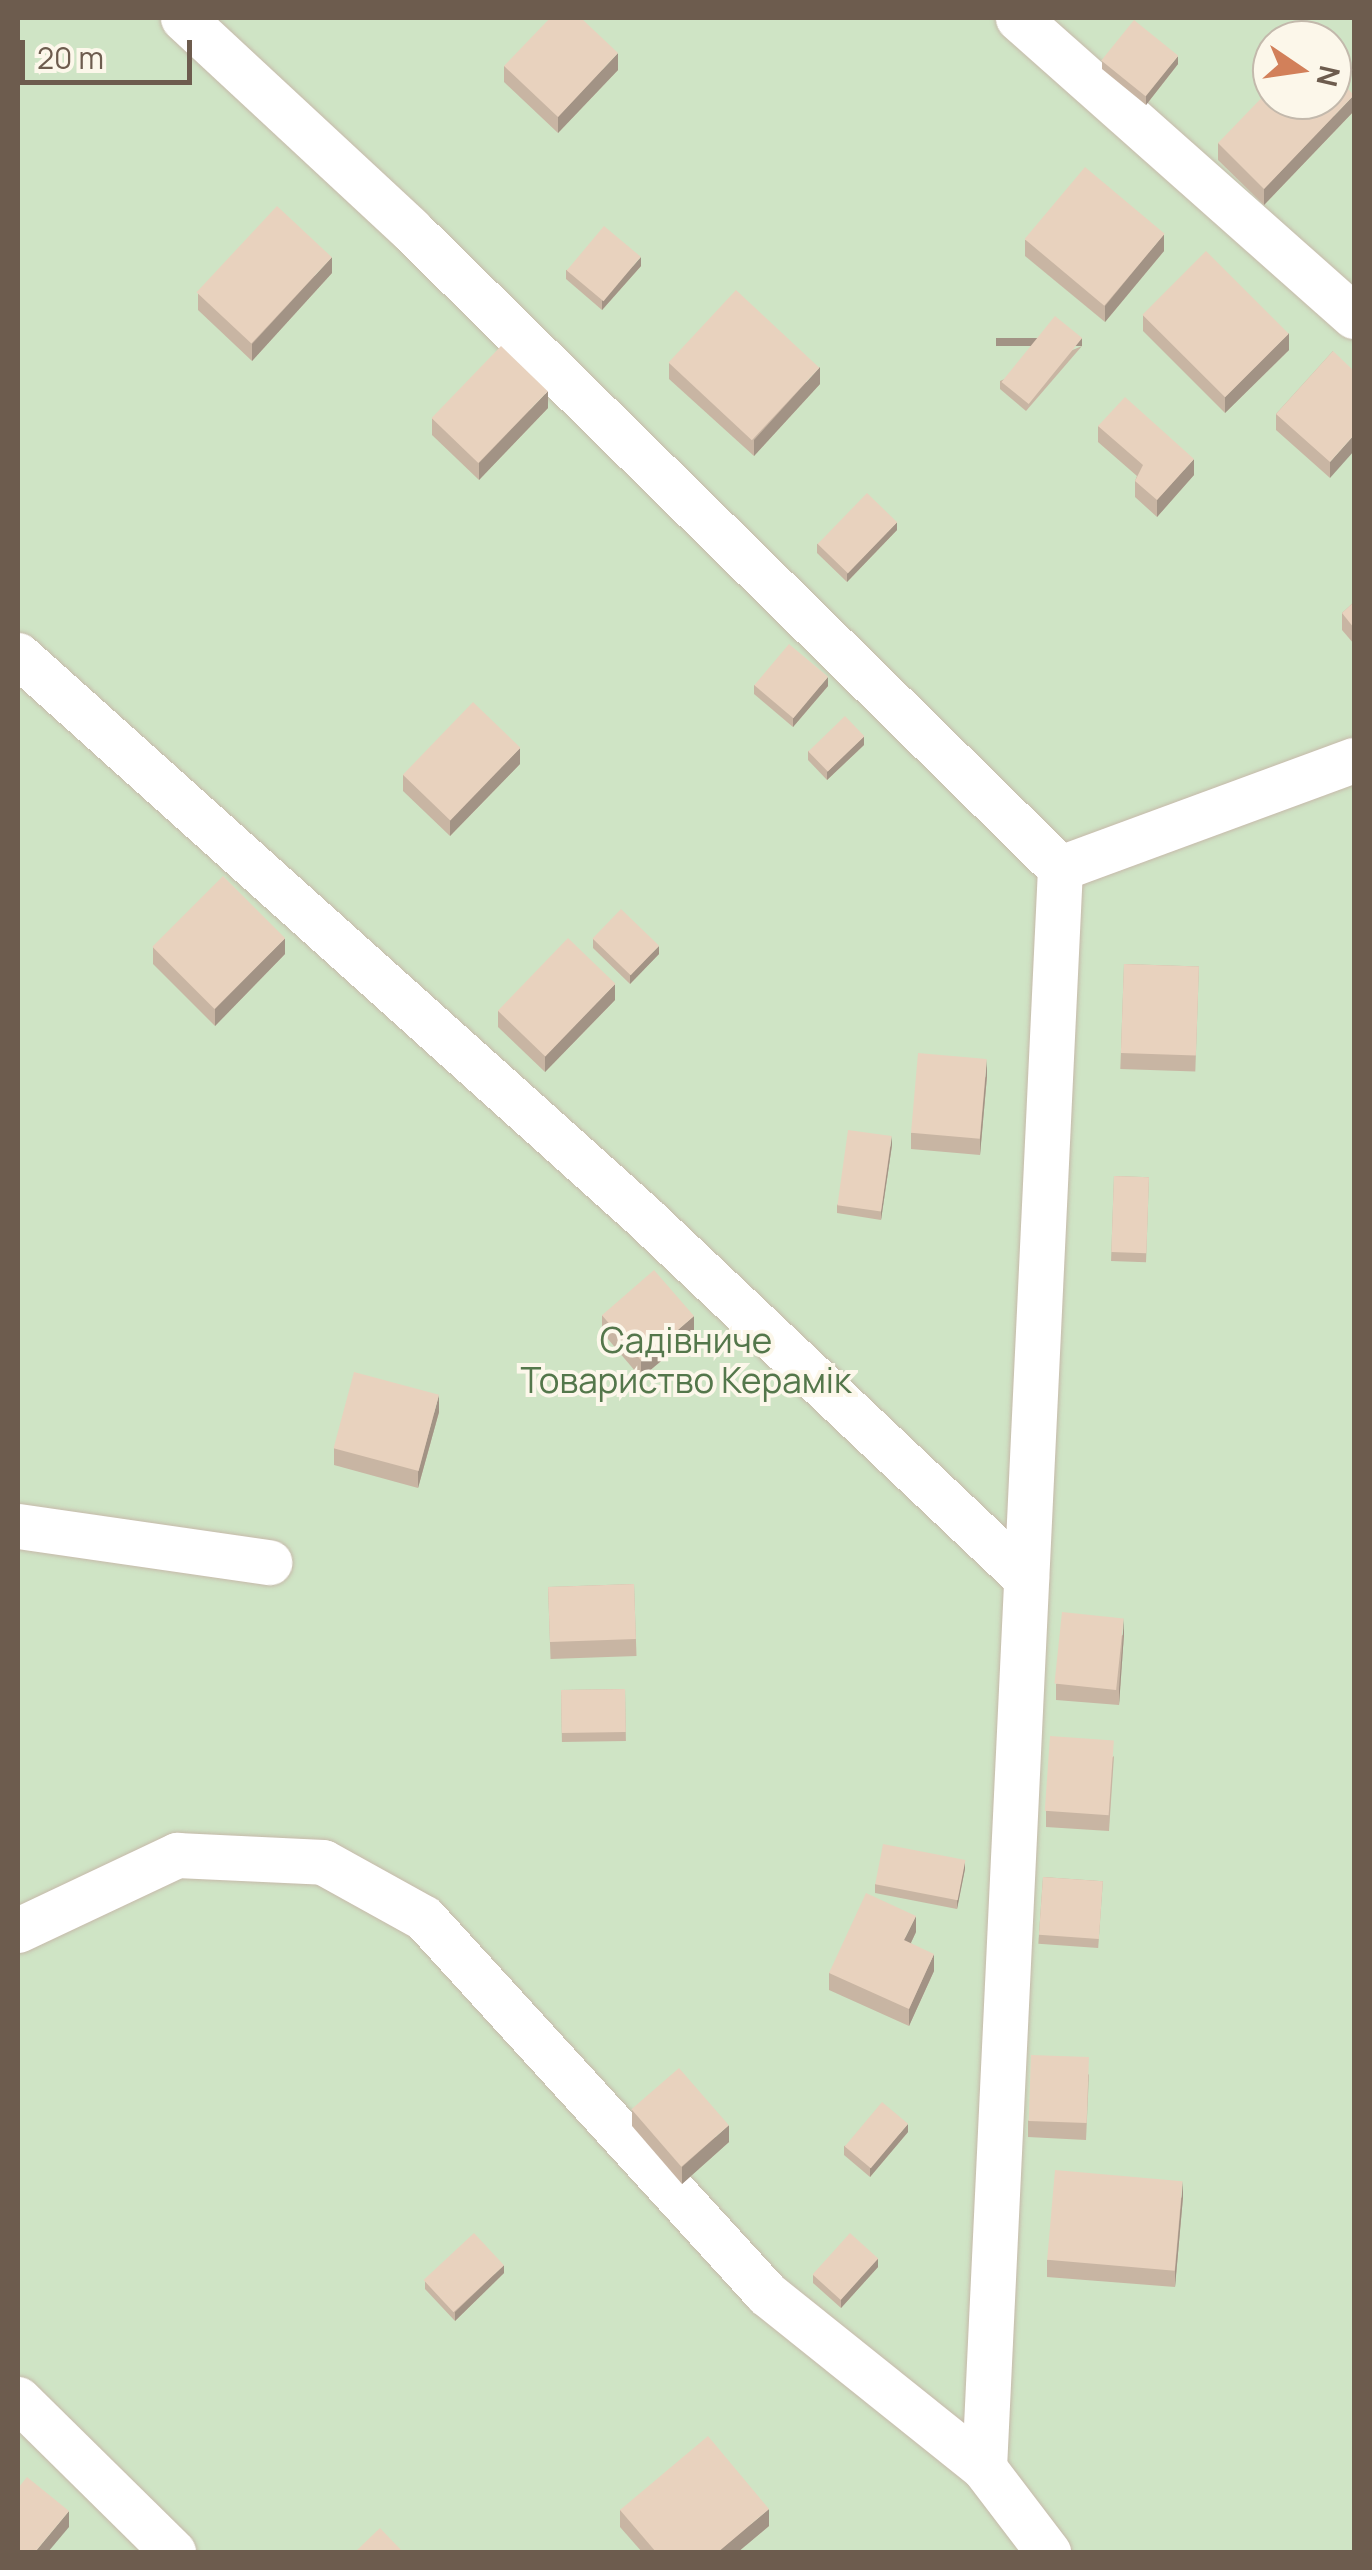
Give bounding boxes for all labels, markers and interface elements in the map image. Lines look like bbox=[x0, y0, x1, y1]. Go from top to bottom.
scale bar bbox=[25, 20, 198, 82]
north arrow bbox=[1252, 20, 1352, 120]
text: 20 m bbox=[37, 37, 104, 78]
text: N bbox=[1309, 62, 1350, 90]
park label: Садівниче Товариство Керамік bbox=[521, 1319, 851, 1401]

